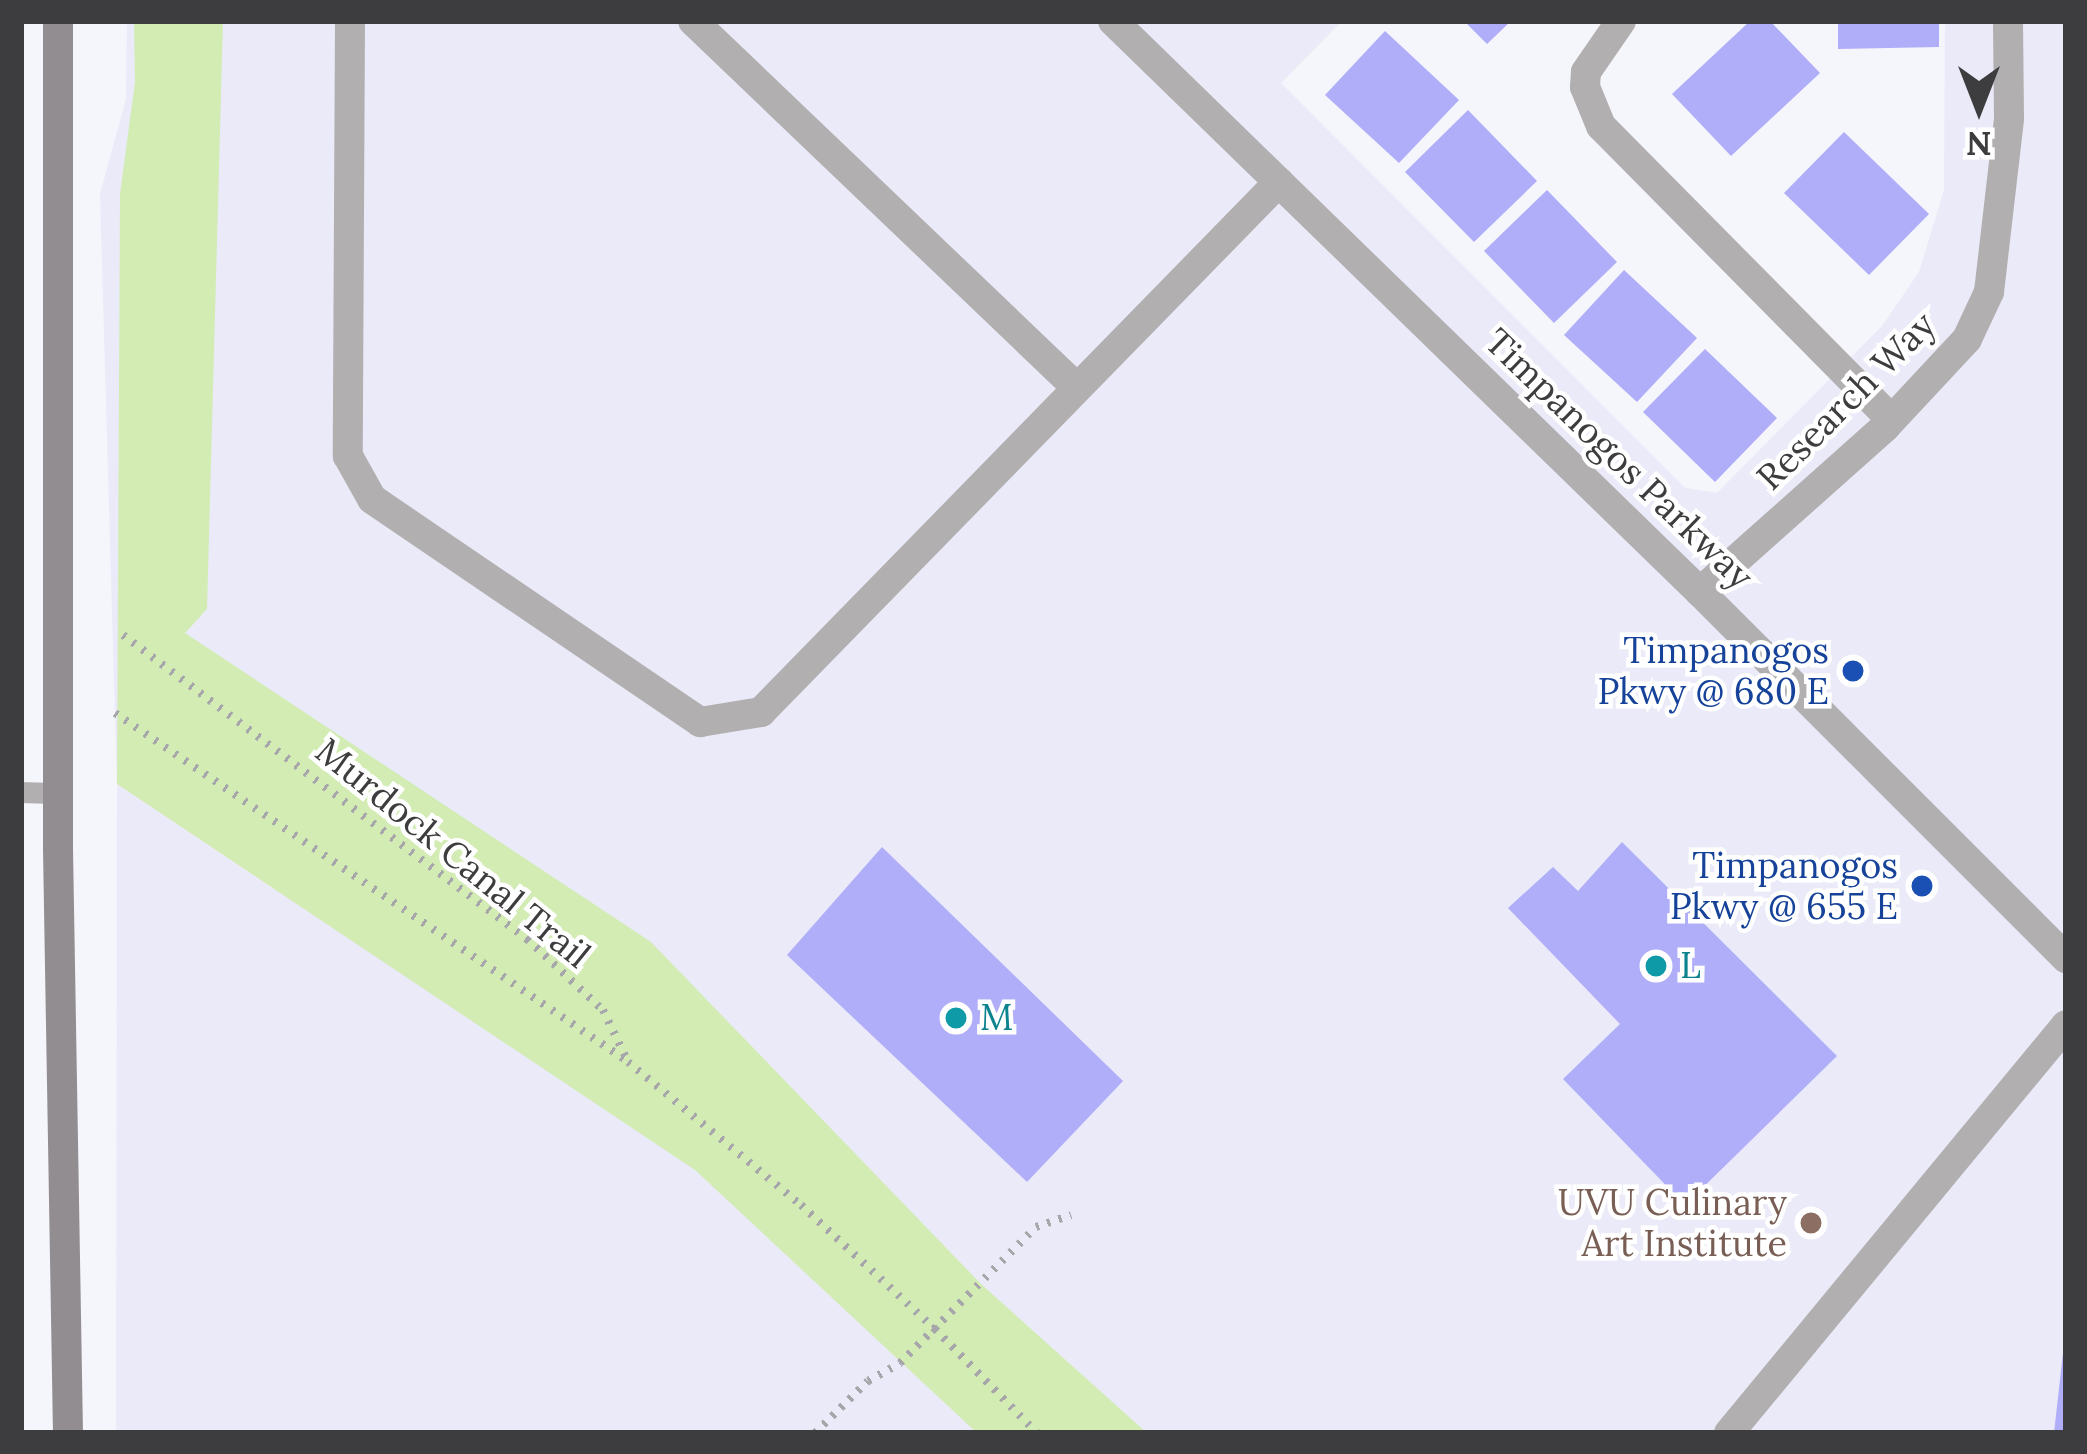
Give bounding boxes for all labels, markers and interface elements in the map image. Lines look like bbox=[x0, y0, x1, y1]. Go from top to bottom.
north arrow bbox=[1919, 48, 2039, 168]
text: N bbox=[1966, 123, 1992, 165]
street label: Research Way bbox=[1748, 303, 1944, 499]
street label: Timpanogos Parkway bbox=[1476, 320, 1762, 598]
place label: Timpanogos Pkwy @ 680 E bbox=[1597, 628, 1829, 713]
marker: Timpanogos Pkwy @ 680 E bbox=[1840, 658, 1866, 684]
street label: Murdock Canal Trail bbox=[307, 729, 599, 977]
place label: Timpanogos Pkwy @ 655 E bbox=[1670, 843, 1898, 928]
marker: Timpanogos Pkwy @ 655 E bbox=[1909, 873, 1935, 899]
place label: L bbox=[1680, 944, 1701, 988]
marker: L bbox=[1643, 953, 1669, 979]
place label: M bbox=[980, 996, 1013, 1040]
marker: M bbox=[943, 1005, 969, 1031]
place label: UVU Culinary Art Institute bbox=[1558, 1180, 1787, 1265]
marker: UVU Culinary Art Institute bbox=[1798, 1210, 1824, 1236]

